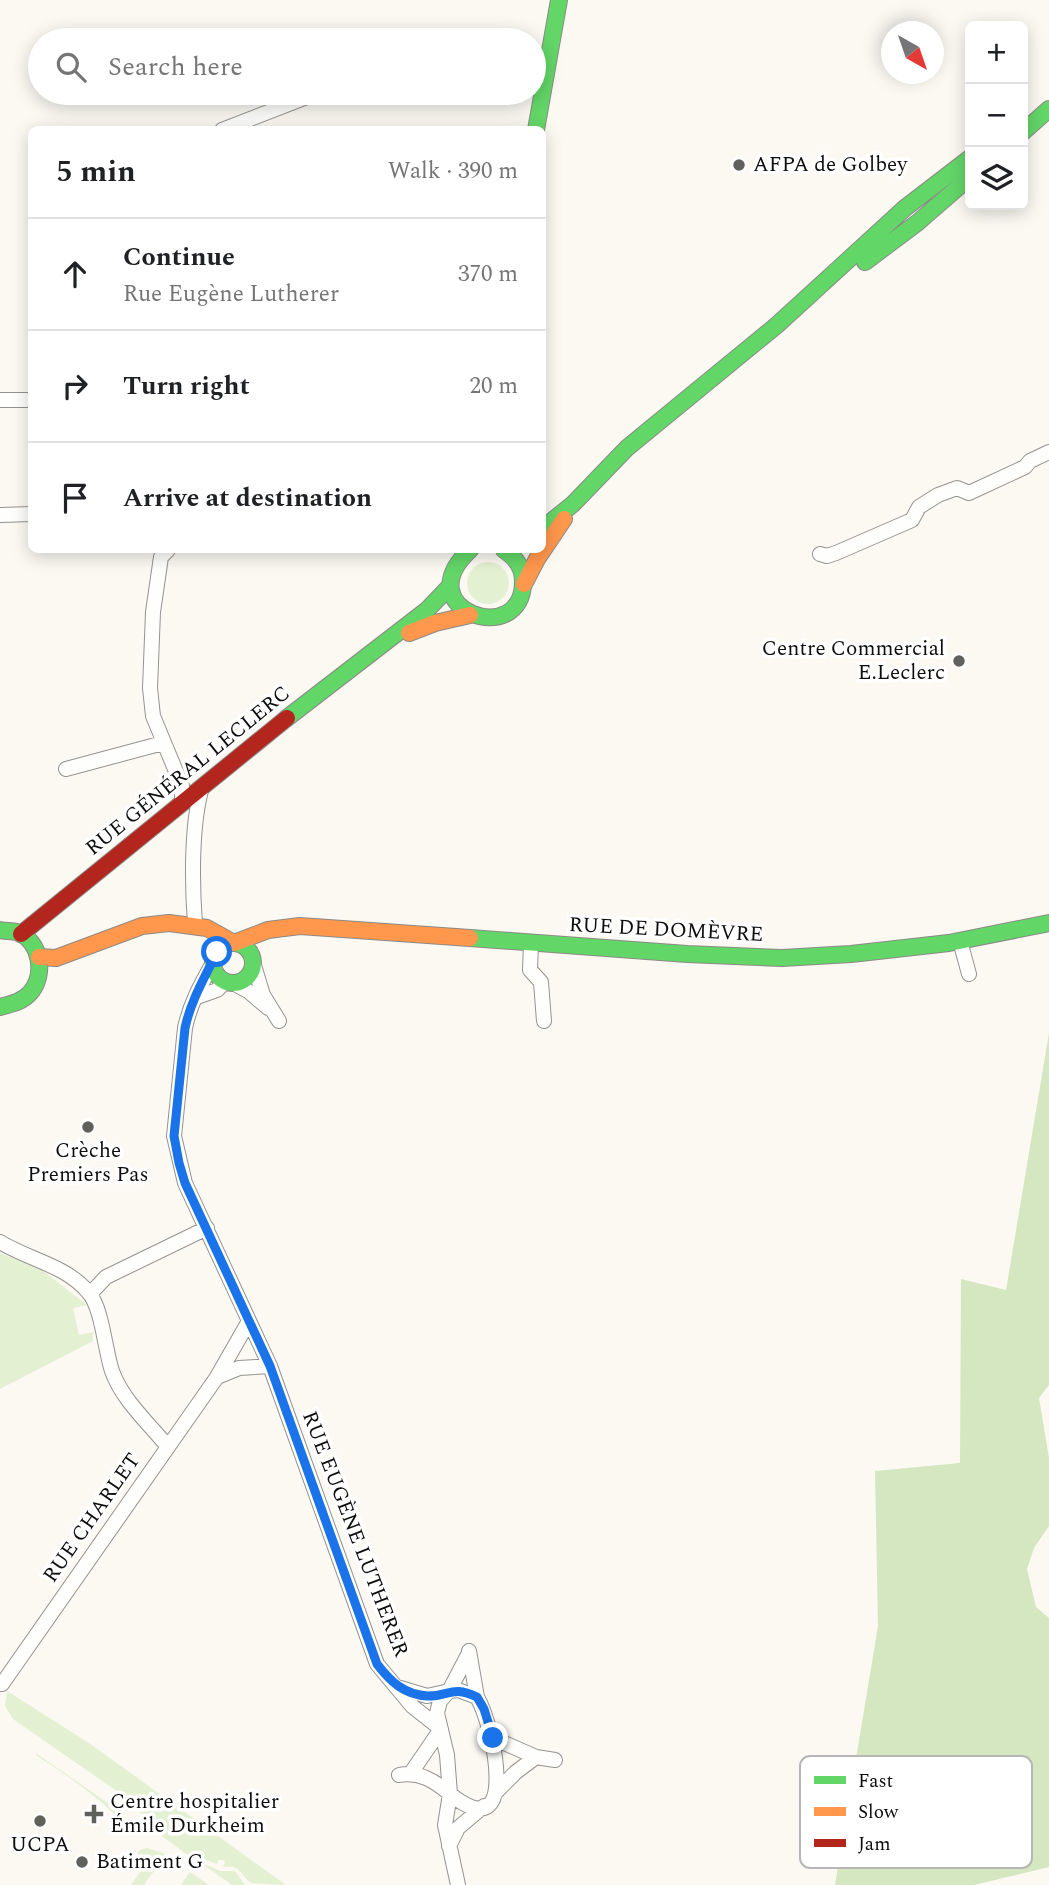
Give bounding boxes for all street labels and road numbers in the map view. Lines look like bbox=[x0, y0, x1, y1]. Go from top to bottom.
street label: RUE GÉNÉRAL LECLERC bbox=[79, 678, 297, 864]
street label: RUE DE DOMÈVRE bbox=[568, 909, 764, 951]
street label: RUE EUGÈNE LUTHERER bbox=[293, 1406, 417, 1662]
street label: RUE CHARLET bbox=[35, 1446, 149, 1590]

